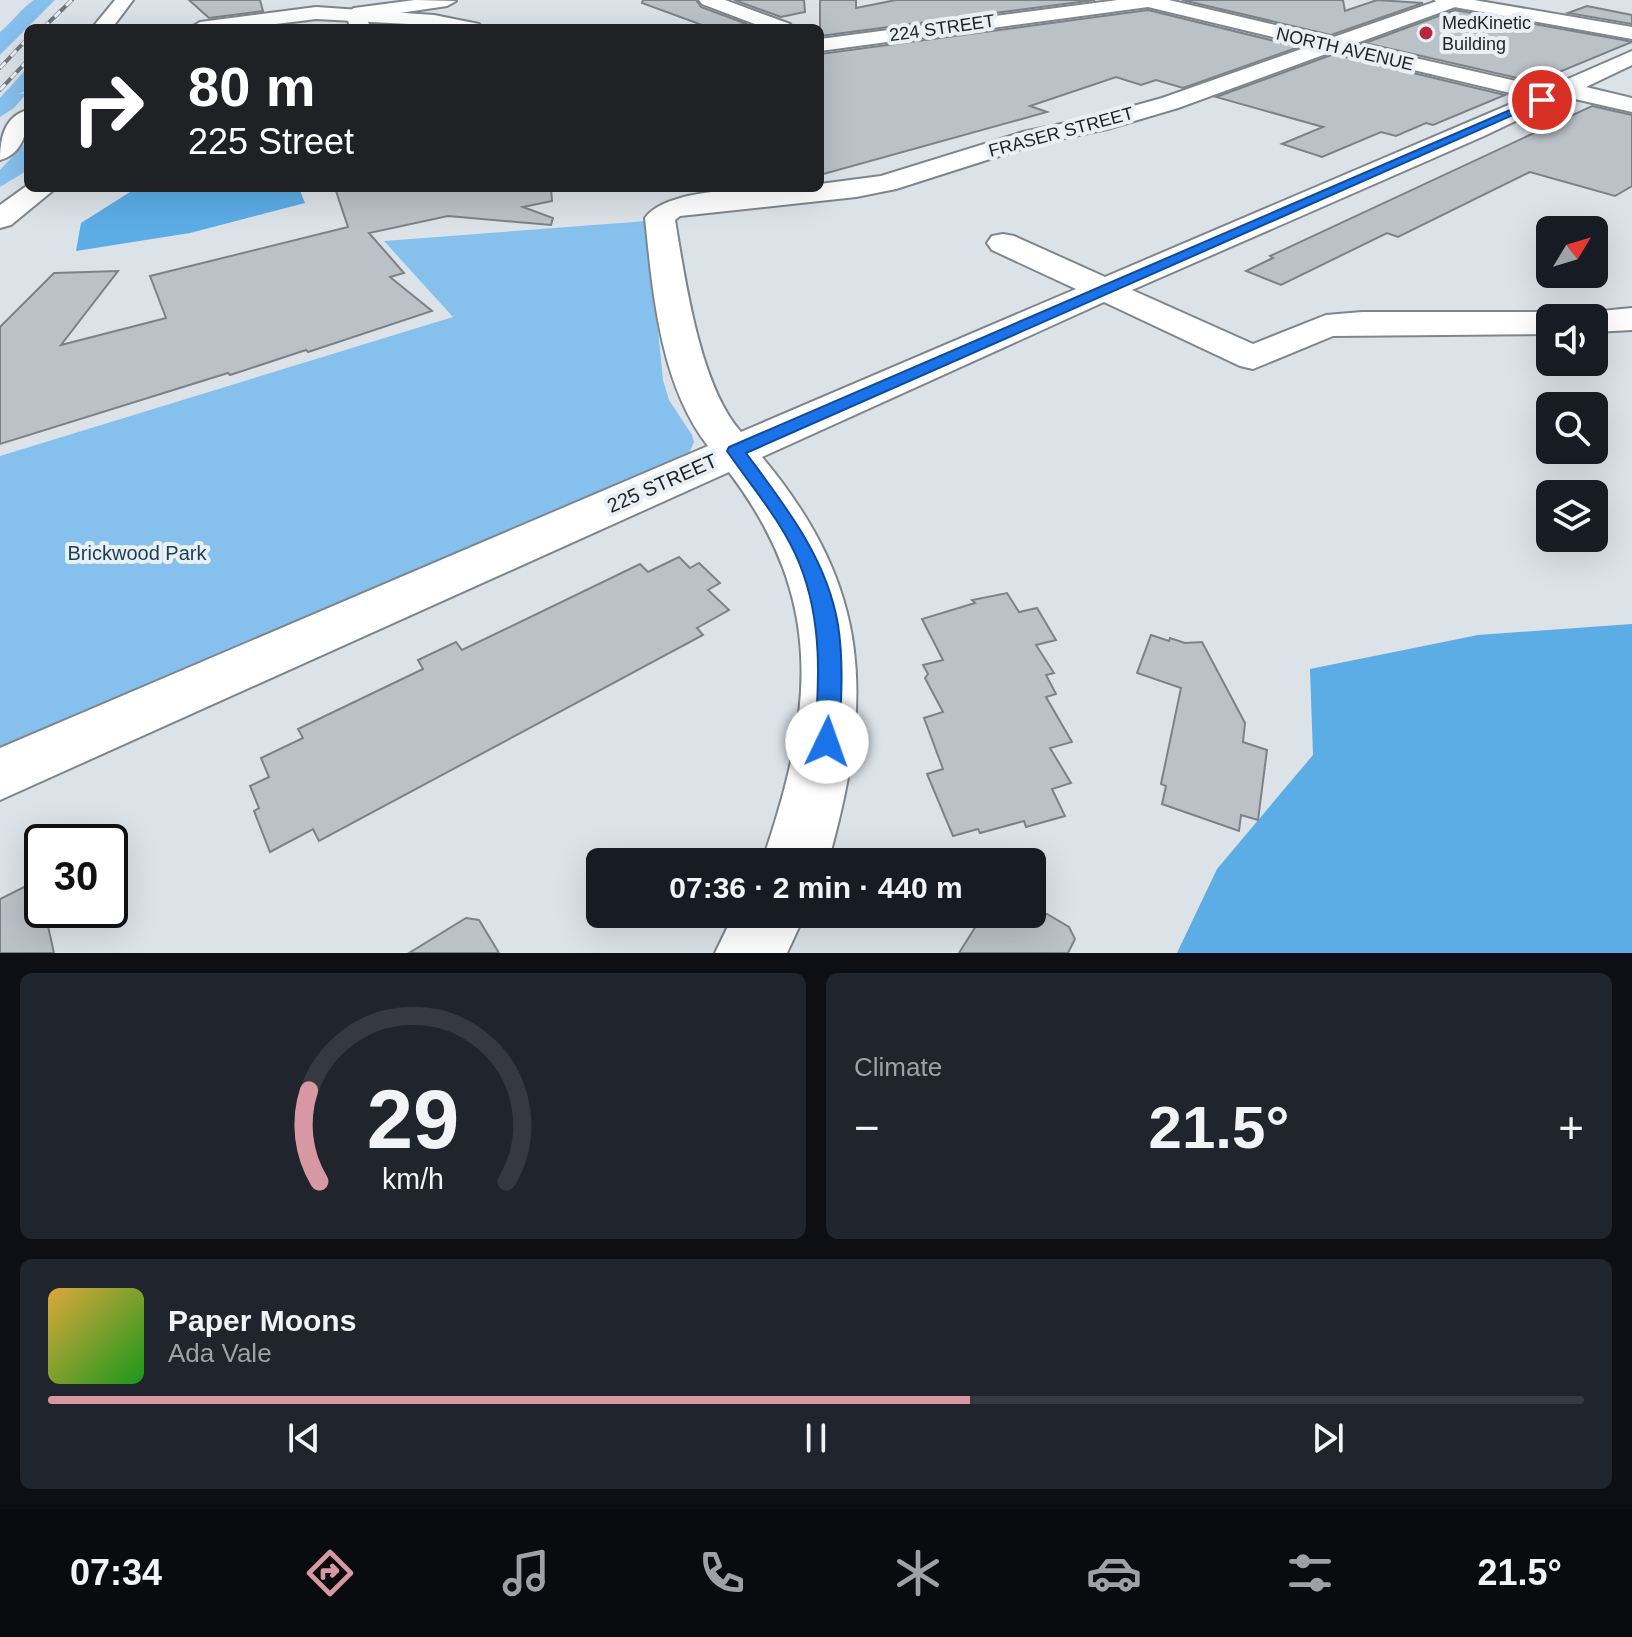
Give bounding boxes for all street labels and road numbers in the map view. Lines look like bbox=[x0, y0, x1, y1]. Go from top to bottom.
street label: 224 STREET bbox=[888, 11, 996, 45]
street label: NORTH AVENUE bbox=[1274, 23, 1416, 75]
street label: FRASER STREET bbox=[986, 103, 1136, 161]
street label: 225 STREET bbox=[604, 449, 720, 517]

